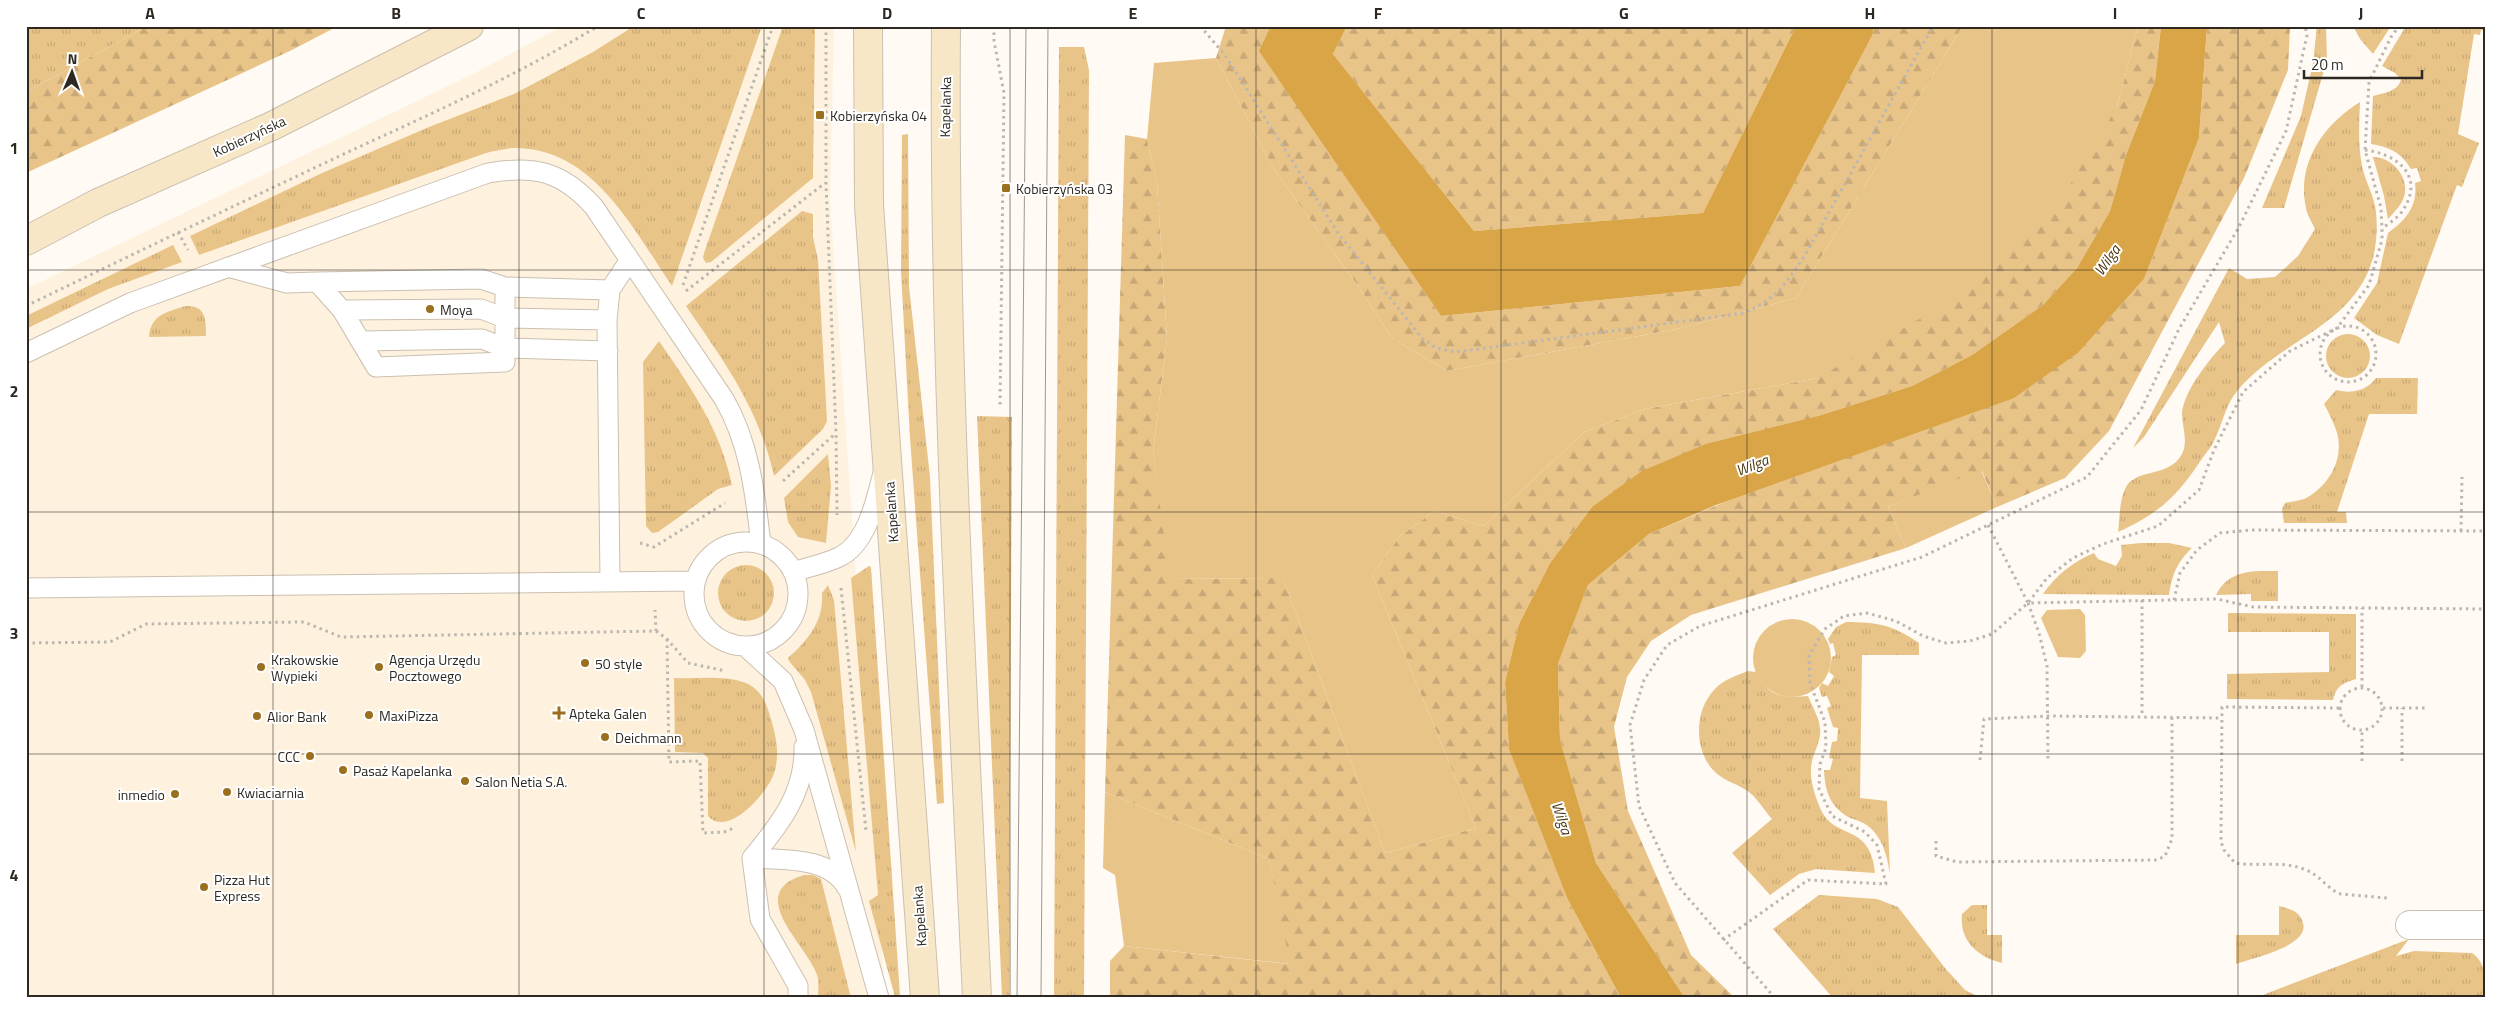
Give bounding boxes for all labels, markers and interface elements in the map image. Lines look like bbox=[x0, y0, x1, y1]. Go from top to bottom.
text: A bbox=[145, 1, 155, 25]
text: B bbox=[391, 1, 401, 25]
text: C bbox=[637, 1, 646, 25]
text: D bbox=[882, 1, 892, 25]
text: E bbox=[1129, 1, 1138, 25]
text: F bbox=[1374, 1, 1383, 25]
text: G bbox=[1619, 1, 1629, 25]
text: H bbox=[1865, 1, 1875, 25]
text: I bbox=[2113, 1, 2117, 25]
text: J bbox=[2359, 1, 2363, 25]
north arrow bbox=[48, 48, 98, 98]
text: N bbox=[67, 48, 78, 69]
scale bar bbox=[2304, 48, 2421, 80]
text: 20 m bbox=[2311, 53, 2344, 76]
street label: Kapelanka bbox=[934, 76, 956, 138]
place label: Kobierzyńska 04 bbox=[830, 105, 927, 126]
marker: Kobierzyńska 04 bbox=[814, 109, 826, 121]
street label: Kobierzyńska bbox=[209, 110, 289, 162]
text: 1 bbox=[10, 136, 18, 160]
place label: Kobierzyńska 03 bbox=[1016, 178, 1113, 199]
marker: Kobierzyńska 03 bbox=[1000, 182, 1012, 194]
water label: Wilga bbox=[2088, 239, 2127, 280]
place label: Moya bbox=[440, 299, 473, 320]
marker: Moya bbox=[424, 303, 436, 315]
text: 2 bbox=[10, 379, 18, 403]
water label: Wilga bbox=[1732, 448, 1773, 482]
street label: Kapelanka bbox=[878, 481, 904, 543]
text: 3 bbox=[10, 621, 18, 645]
place label: Krakowskie Wypieki bbox=[271, 649, 339, 686]
place label: Agencja Urzędu Pocztowego bbox=[389, 649, 480, 686]
place label: 50 style bbox=[595, 653, 642, 674]
marker: 50 style bbox=[579, 657, 591, 669]
marker: Krakowskie Wypieki bbox=[255, 661, 267, 673]
marker: Agencja Urzędu Pocztowego bbox=[373, 661, 385, 673]
place label: Apteka Galen bbox=[569, 703, 647, 724]
place label: MaxiPizza bbox=[379, 705, 438, 726]
place label: Alior Bank bbox=[267, 706, 327, 727]
marker: Apteka Galen bbox=[553, 707, 565, 719]
marker: MaxiPizza bbox=[363, 709, 375, 721]
marker: Alior Bank bbox=[251, 710, 263, 722]
place label: Deichmann bbox=[615, 727, 682, 748]
marker: Deichmann bbox=[599, 731, 611, 743]
place label: CCC bbox=[277, 746, 300, 767]
marker: CCC bbox=[304, 750, 316, 762]
place label: Pasaż Kapelanka bbox=[353, 760, 452, 781]
marker: Pasaż Kapelanka bbox=[337, 764, 349, 776]
place label: Salon Netia S.A. bbox=[475, 771, 567, 792]
marker: Salon Netia S.A. bbox=[459, 775, 471, 787]
place label: Kwiaciarnia bbox=[237, 782, 304, 803]
place label: inmedio bbox=[118, 784, 165, 805]
marker: Kwiaciarnia bbox=[221, 786, 233, 798]
marker: inmedio bbox=[169, 788, 181, 800]
water label: Wilga bbox=[1546, 799, 1579, 839]
text: 4 bbox=[10, 863, 19, 887]
place label: Pizza Hut Express bbox=[214, 869, 270, 906]
marker: Pizza Hut Express bbox=[198, 881, 210, 893]
street label: Kapelanka bbox=[906, 885, 932, 947]

